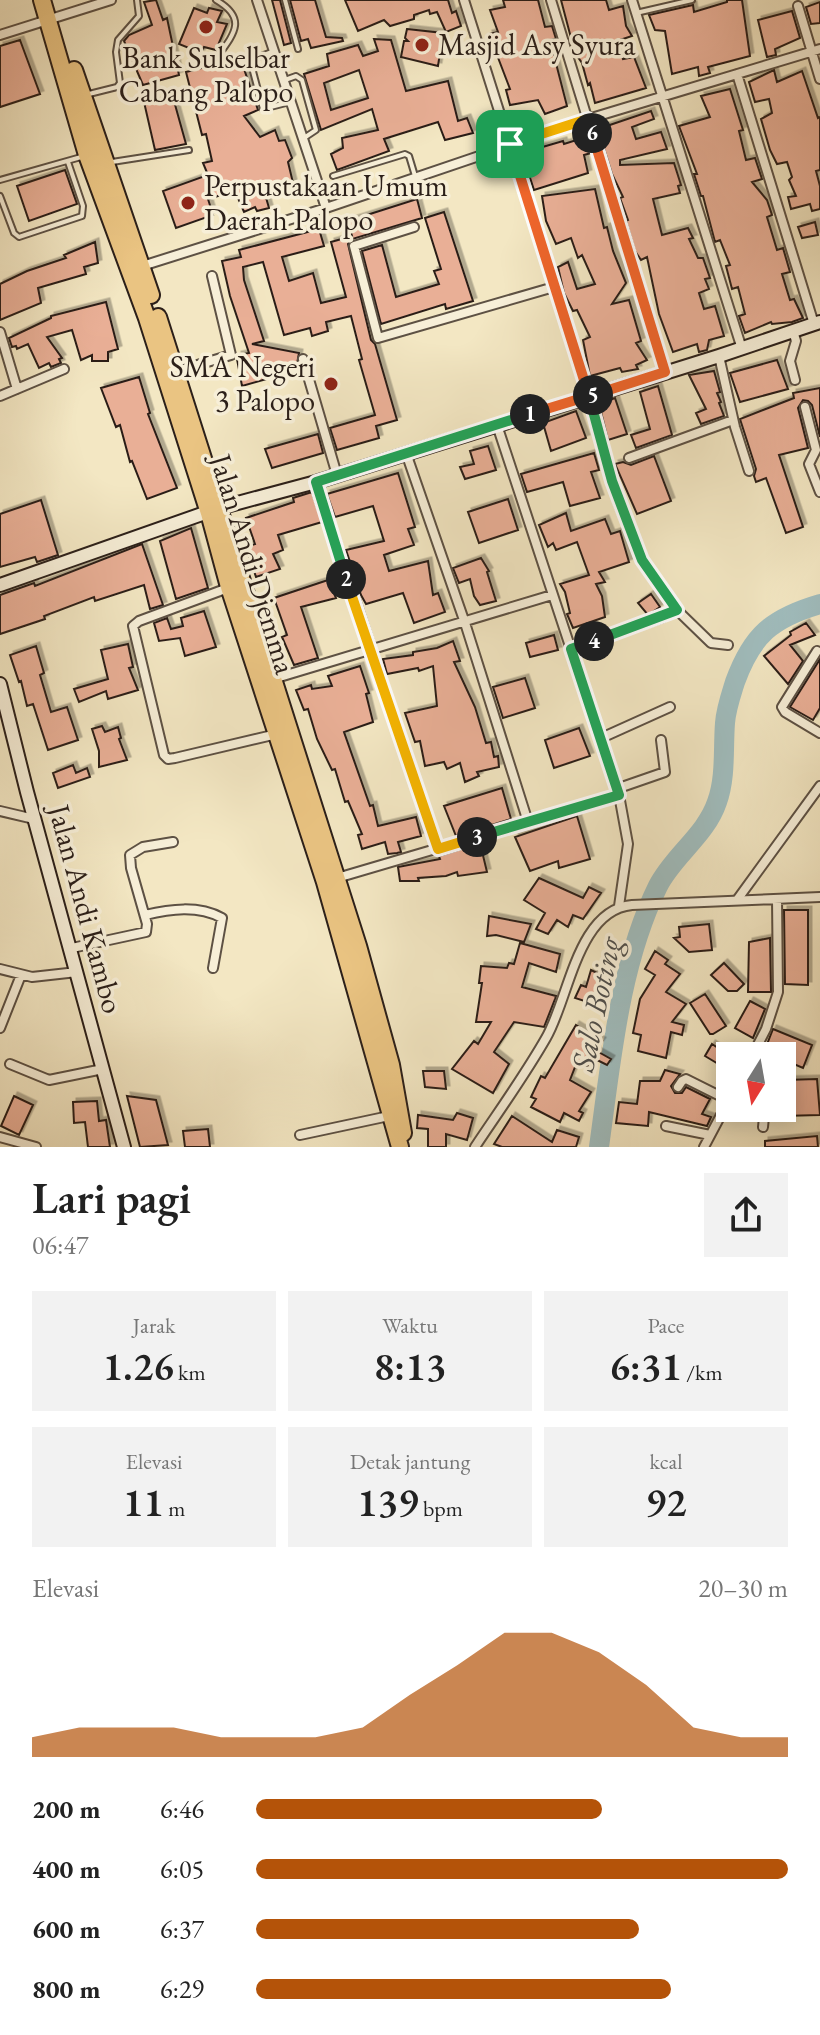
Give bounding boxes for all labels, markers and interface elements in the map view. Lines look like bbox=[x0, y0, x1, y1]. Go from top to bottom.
marker: Bank Sulselbar Cabang Palopo bbox=[197, 18, 215, 36]
place label: Masjid Asy Syura bbox=[438, 25, 636, 64]
marker: Masjid Asy Syura bbox=[413, 36, 431, 54]
place label: Bank Sulselbar Cabang Palopo bbox=[119, 38, 293, 111]
pin bbox=[476, 110, 544, 178]
pin: 6 bbox=[572, 113, 612, 153]
text: 6 bbox=[586, 118, 598, 147]
icon: arrive bbox=[488, 122, 532, 166]
place label: Perpustakaan Umum Daerah Palopo bbox=[204, 166, 448, 239]
marker: Perpustakaan Umum Daerah Palopo bbox=[179, 194, 197, 212]
place label: SMA Negeri 3 Palopo bbox=[170, 347, 315, 420]
marker: SMA Negeri 3 Palopo bbox=[322, 375, 340, 393]
pin: 5 bbox=[573, 375, 613, 415]
text: 5 bbox=[587, 380, 599, 409]
pin: 1 bbox=[510, 394, 550, 434]
text: 1 bbox=[524, 399, 536, 428]
street label: Jalan Andi Djemma bbox=[201, 446, 305, 679]
pin: 2 bbox=[326, 559, 366, 599]
text: 2 bbox=[340, 564, 352, 593]
pin: 4 bbox=[574, 621, 614, 661]
text: 4 bbox=[588, 626, 600, 655]
street label: Jalan Andi Kambo bbox=[39, 797, 133, 1017]
pin: 3 bbox=[457, 817, 497, 857]
text: 3 bbox=[471, 822, 483, 851]
water label: Salo Boting bbox=[561, 931, 631, 1076]
north arrow bbox=[716, 1042, 796, 1122]
map controls bbox=[716, 1042, 796, 1122]
text: Lari pagi bbox=[32, 1169, 191, 1226]
button: share bbox=[704, 1173, 788, 1257]
text: 06:47 bbox=[32, 1228, 88, 1262]
text: Jarak bbox=[133, 1311, 175, 1340]
text: Waktu bbox=[382, 1311, 438, 1340]
text: Pace bbox=[648, 1311, 684, 1340]
text: 1.26 bbox=[102, 1340, 174, 1392]
text: 8:13 bbox=[374, 1340, 446, 1392]
text: 6:31 bbox=[609, 1340, 682, 1392]
text: km bbox=[174, 1358, 206, 1387]
text: /km bbox=[682, 1358, 723, 1387]
text: Elevasi bbox=[126, 1447, 182, 1476]
text: Detak jantung bbox=[350, 1447, 470, 1476]
text: kcal bbox=[649, 1447, 683, 1476]
text: 11 bbox=[123, 1476, 164, 1528]
text: 139 bbox=[357, 1476, 419, 1528]
text: 92 bbox=[645, 1476, 687, 1528]
text: m bbox=[164, 1494, 185, 1523]
text: bpm bbox=[419, 1494, 463, 1523]
text: Elevasi bbox=[32, 1571, 99, 1605]
text: 20–30 m bbox=[698, 1571, 788, 1605]
text: 200 m bbox=[32, 1792, 100, 1826]
text: 6:46 bbox=[160, 1792, 204, 1826]
text: 400 m bbox=[32, 1852, 100, 1886]
text: 6:05 bbox=[160, 1852, 204, 1886]
text: 600 m bbox=[32, 1912, 100, 1946]
text: 6:37 bbox=[160, 1912, 204, 1946]
text: 800 m bbox=[32, 1972, 100, 2006]
text: 6:29 bbox=[160, 1972, 204, 2006]

